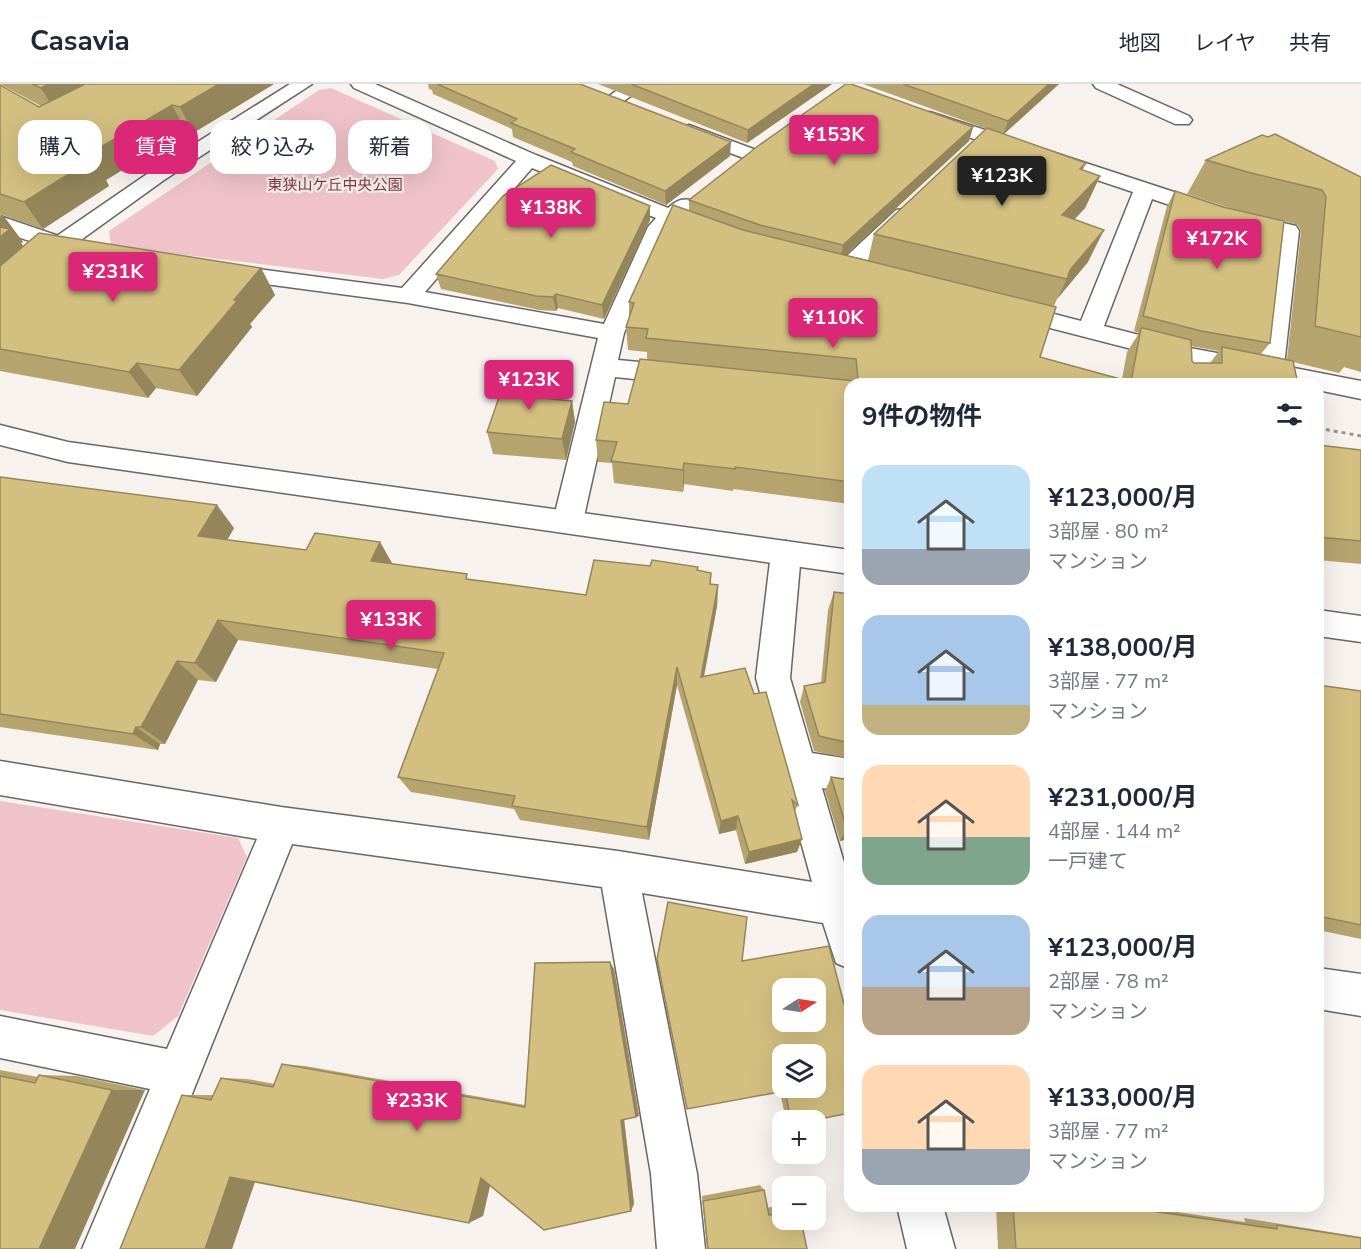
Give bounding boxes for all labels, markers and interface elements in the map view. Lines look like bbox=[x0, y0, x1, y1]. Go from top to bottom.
text: Casavia bbox=[30, 22, 130, 60]
text: 地図 bbox=[1119, 29, 1161, 57]
text: レイヤ bbox=[1194, 29, 1256, 57]
text: 共有 bbox=[1289, 29, 1331, 57]
pin: ¥153K bbox=[792, 115, 876, 166]
chip: 購入 bbox=[18, 120, 102, 174]
chip: 賃貸 bbox=[114, 120, 198, 174]
chip: 絞り込み bbox=[210, 120, 336, 174]
chip: 新着 bbox=[348, 120, 432, 174]
text: ¥153K bbox=[803, 121, 865, 148]
pin: ¥123K bbox=[960, 156, 1044, 207]
text: ¥123K bbox=[971, 162, 1033, 189]
park label: 東狭山ケ丘中央公園 bbox=[267, 175, 403, 195]
pin: ¥138K bbox=[509, 188, 593, 239]
text: ¥138K bbox=[520, 194, 582, 221]
pin: ¥172K bbox=[1175, 219, 1259, 270]
text: ¥172K bbox=[1186, 225, 1248, 252]
pin: ¥231K bbox=[71, 252, 155, 303]
text: ¥231K bbox=[82, 258, 144, 285]
pin: ¥110K bbox=[791, 298, 875, 349]
text: ¥110K bbox=[802, 304, 864, 331]
pin: ¥123K bbox=[487, 360, 571, 411]
text: ¥123K bbox=[498, 366, 560, 393]
icon: filters bbox=[1273, 398, 1306, 431]
text: 9件の物件 bbox=[862, 399, 982, 434]
text: ¥123,000/月 bbox=[1048, 480, 1198, 515]
icon: home bbox=[910, 489, 982, 561]
text: 3部屋 · 80 m² bbox=[1048, 518, 1169, 545]
text: マンション bbox=[1048, 548, 1148, 575]
pin: ¥133K bbox=[349, 600, 433, 651]
text: ¥133K bbox=[360, 606, 422, 633]
text: ¥138,000/月 bbox=[1048, 630, 1198, 665]
icon: home bbox=[910, 639, 982, 711]
text: 3部屋 · 77 m² bbox=[1048, 668, 1169, 695]
text: マンション bbox=[1048, 698, 1148, 725]
text: ¥231,000/月 bbox=[1048, 780, 1198, 815]
icon: home bbox=[910, 789, 982, 861]
text: 4部屋 · 144 m² bbox=[1048, 818, 1181, 845]
text: 一戸建て bbox=[1048, 848, 1128, 875]
text: ¥123,000/月 bbox=[1048, 930, 1198, 965]
icon: home bbox=[910, 939, 982, 1011]
text: 2部屋 · 78 m² bbox=[1048, 968, 1169, 995]
north arrow bbox=[772, 978, 826, 1032]
map controls bbox=[772, 978, 826, 1230]
text: マンション bbox=[1048, 998, 1148, 1025]
button: layers bbox=[772, 1044, 826, 1098]
text: ¥133,000/月 bbox=[1048, 1080, 1198, 1115]
pin: ¥233K bbox=[375, 1081, 459, 1132]
text: ¥233K bbox=[386, 1087, 448, 1114]
icon: home bbox=[910, 1089, 982, 1161]
button: + bbox=[772, 1110, 826, 1164]
text: 3部屋 · 77 m² bbox=[1048, 1118, 1169, 1145]
text: マンション bbox=[1048, 1148, 1148, 1175]
button: − bbox=[772, 1176, 826, 1230]

